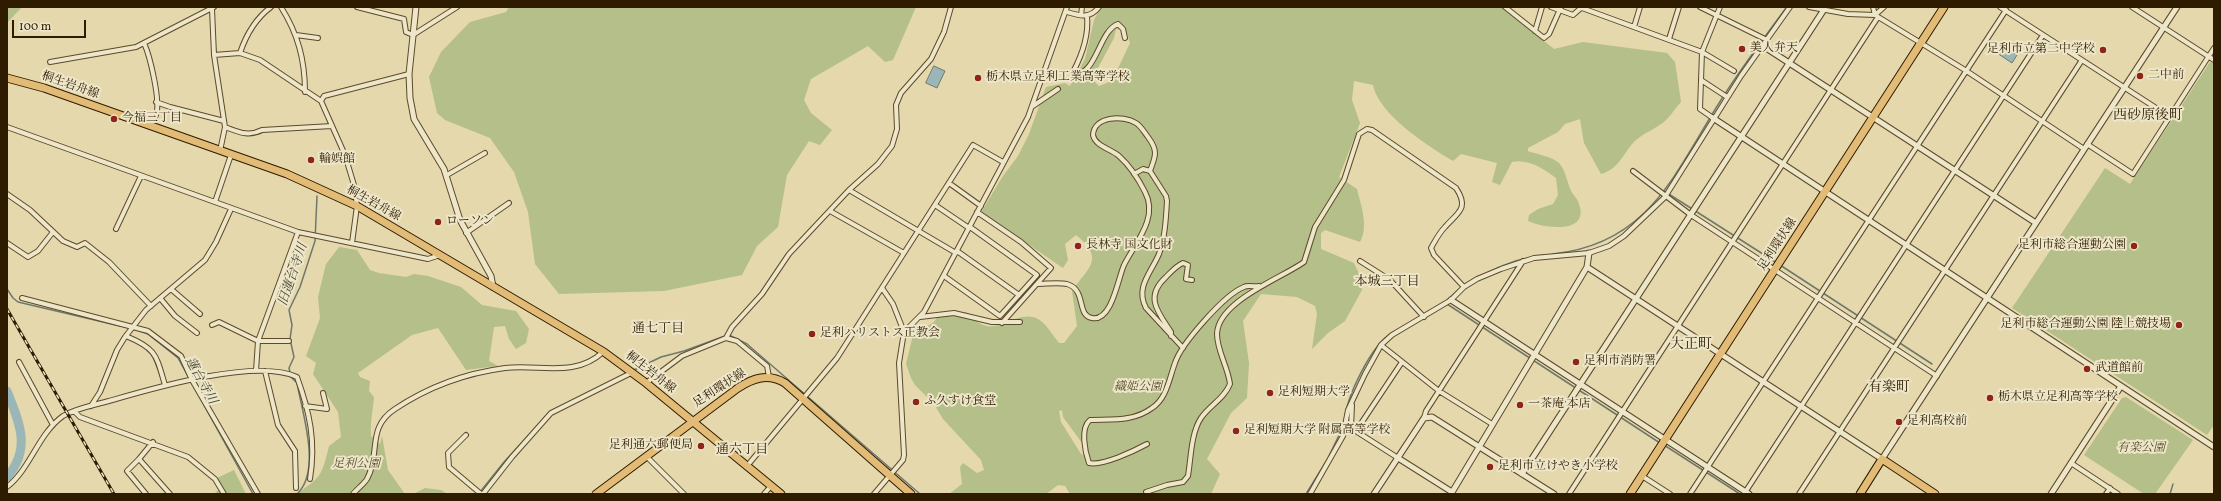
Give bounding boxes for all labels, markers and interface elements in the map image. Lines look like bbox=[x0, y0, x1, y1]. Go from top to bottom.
scale bar bbox=[14, 12, 88, 38]
text: 100 m bbox=[19, 19, 51, 35]
place label: 美人弁天 bbox=[1750, 42, 1798, 56]
place label: 足利市立第二中学校 bbox=[1987, 43, 2095, 57]
marker: 美人弁天 bbox=[1737, 44, 1747, 54]
marker: 足利市立第二中学校 bbox=[2098, 45, 2108, 55]
street label: 桐生岩舟線 bbox=[39, 69, 101, 103]
place label: 二中前 bbox=[2148, 69, 2184, 83]
place label: 栃木県立足利工業高等学校 bbox=[986, 71, 1130, 85]
marker: 二中前 bbox=[2135, 71, 2145, 81]
marker: 栃木県立足利工業高等学校 bbox=[973, 73, 983, 83]
district label: 西砂原後町 bbox=[2113, 108, 2183, 124]
place label: 今福三丁目 bbox=[122, 112, 182, 126]
marker: 今福三丁目 bbox=[109, 114, 119, 124]
place label: 輪娯館 bbox=[319, 153, 355, 167]
marker: 輪娯館 bbox=[306, 155, 316, 165]
street label: 桐生岩舟線 bbox=[343, 183, 403, 225]
place label: ローソン bbox=[446, 215, 494, 229]
street label: 足利環状線 bbox=[1756, 216, 1800, 274]
marker: ローソン bbox=[433, 217, 443, 227]
place label: 長林寺 国文化財 bbox=[1086, 239, 1172, 253]
place label: 足利市総合運動公園 bbox=[2018, 239, 2126, 253]
marker: 長林寺 国文化財 bbox=[1073, 241, 1083, 251]
marker: 足利市総合運動公園 bbox=[2129, 241, 2139, 251]
water label: 旧蓮台寺川 bbox=[276, 242, 312, 308]
district label: 本城三丁目 bbox=[1355, 275, 1419, 291]
place label: 足利市総合運動公園 陸上競技場 bbox=[2001, 318, 2171, 332]
marker: 足利市総合運動公園 陸上競技場 bbox=[2174, 320, 2184, 330]
district label: 通七丁目 bbox=[632, 322, 684, 338]
place label: 足利ハリストス正教会 bbox=[820, 327, 940, 341]
marker: 足利ハリストス正教会 bbox=[807, 329, 817, 339]
district label: 大正町 bbox=[1670, 337, 1712, 353]
street label: 桐生岩舟線 bbox=[622, 349, 678, 397]
water label: 蓮台寺川 bbox=[181, 354, 219, 408]
place label: 足利市消防署 bbox=[1584, 355, 1656, 369]
marker: 足利市消防署 bbox=[1571, 357, 1581, 367]
place label: 武道館前 bbox=[2095, 362, 2143, 376]
marker: 武道館前 bbox=[2082, 364, 2092, 374]
street label: 足利環状線 bbox=[691, 367, 749, 411]
district label: 有楽町 bbox=[1868, 380, 1910, 396]
park label: 織姫公園 bbox=[1114, 381, 1162, 395]
place label: 足利短期大学 bbox=[1278, 386, 1350, 400]
marker: 足利短期大学 bbox=[1265, 388, 1275, 398]
place label: 栃木県立足利高等学校 bbox=[1998, 391, 2118, 405]
marker: 栃木県立足利高等学校 bbox=[1985, 393, 1995, 403]
place label: ふ久すけ食堂 bbox=[924, 395, 996, 409]
marker: ふ久すけ食堂 bbox=[911, 397, 921, 407]
place label: 一茶庵 本店 bbox=[1528, 398, 1590, 412]
marker: 一茶庵 本店 bbox=[1515, 400, 1525, 410]
place label: 足利高校前 bbox=[1907, 415, 1967, 429]
marker: 足利高校前 bbox=[1894, 417, 1904, 427]
place label: 足利短期大学 附属高等学校 bbox=[1244, 424, 1390, 438]
marker: 足利短期大学 附属高等学校 bbox=[1231, 426, 1241, 436]
place label: 足利通六郵便局 bbox=[609, 439, 693, 453]
marker: 足利通六郵便局 bbox=[696, 441, 706, 451]
park label: 有楽公園 bbox=[2117, 442, 2165, 456]
district label: 通六丁目 bbox=[716, 443, 768, 459]
park label: 足利公園 bbox=[332, 458, 380, 472]
place label: 足利市立けやき小学校 bbox=[1498, 460, 1618, 474]
marker: 足利市立けやき小学校 bbox=[1485, 462, 1495, 472]

